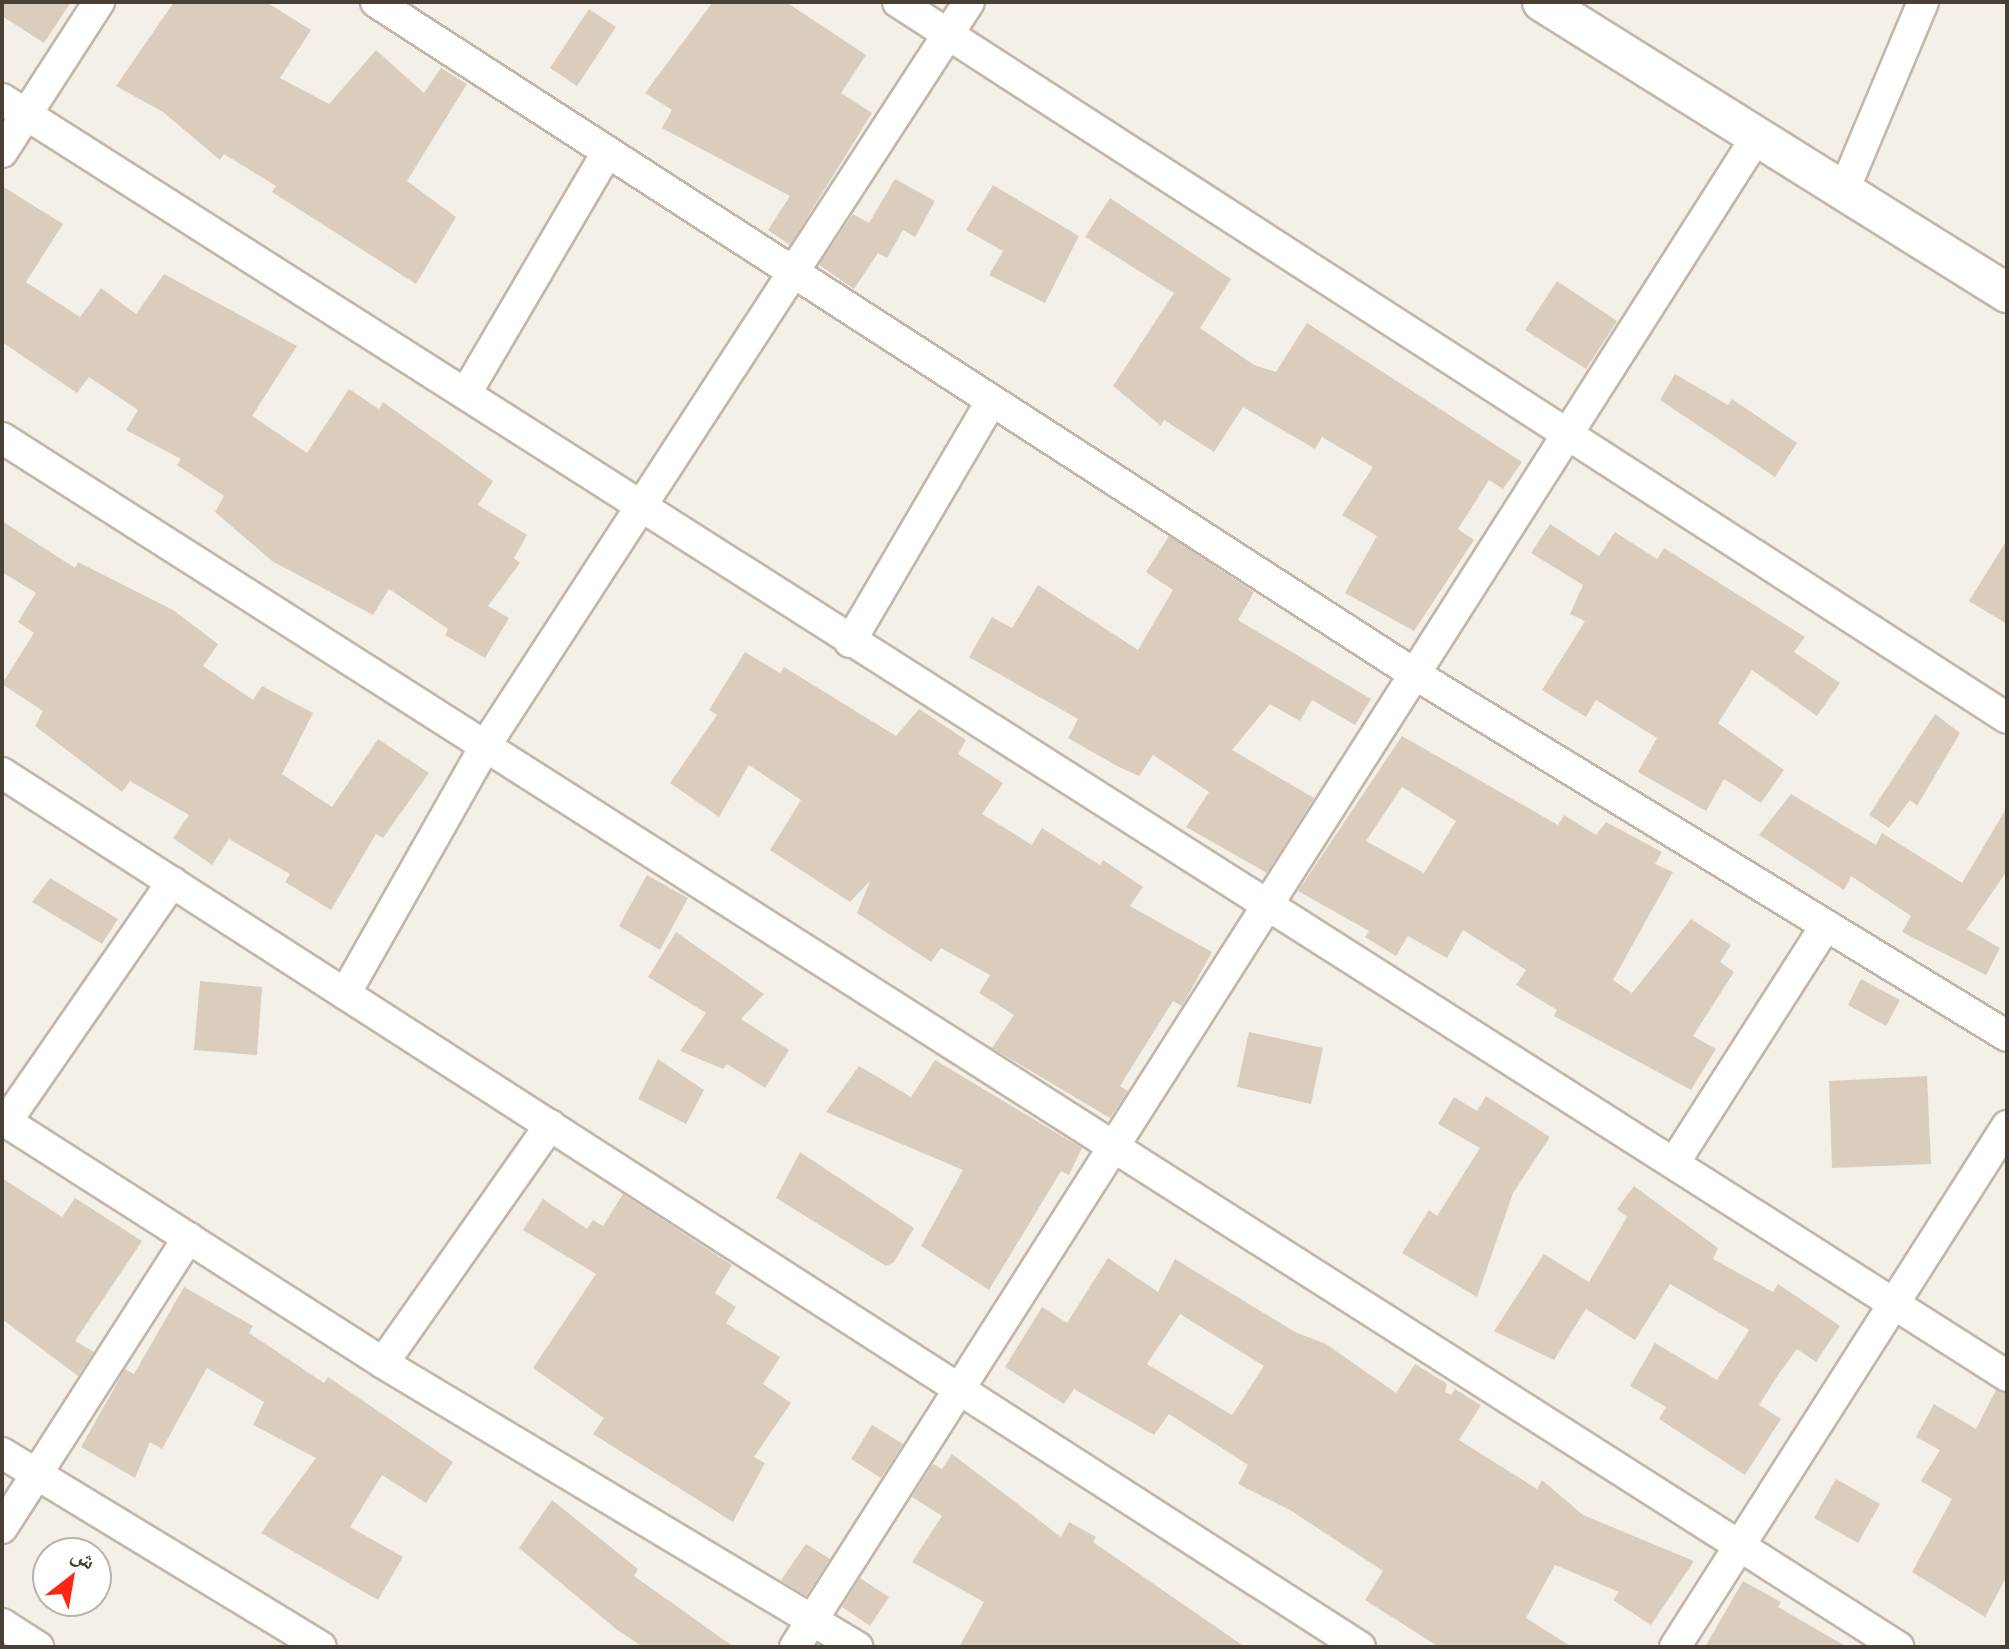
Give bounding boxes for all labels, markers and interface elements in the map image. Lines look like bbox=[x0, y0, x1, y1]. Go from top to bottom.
north arrow bbox=[32, 1537, 112, 1617]
text: ش bbox=[67, 1540, 101, 1575]

